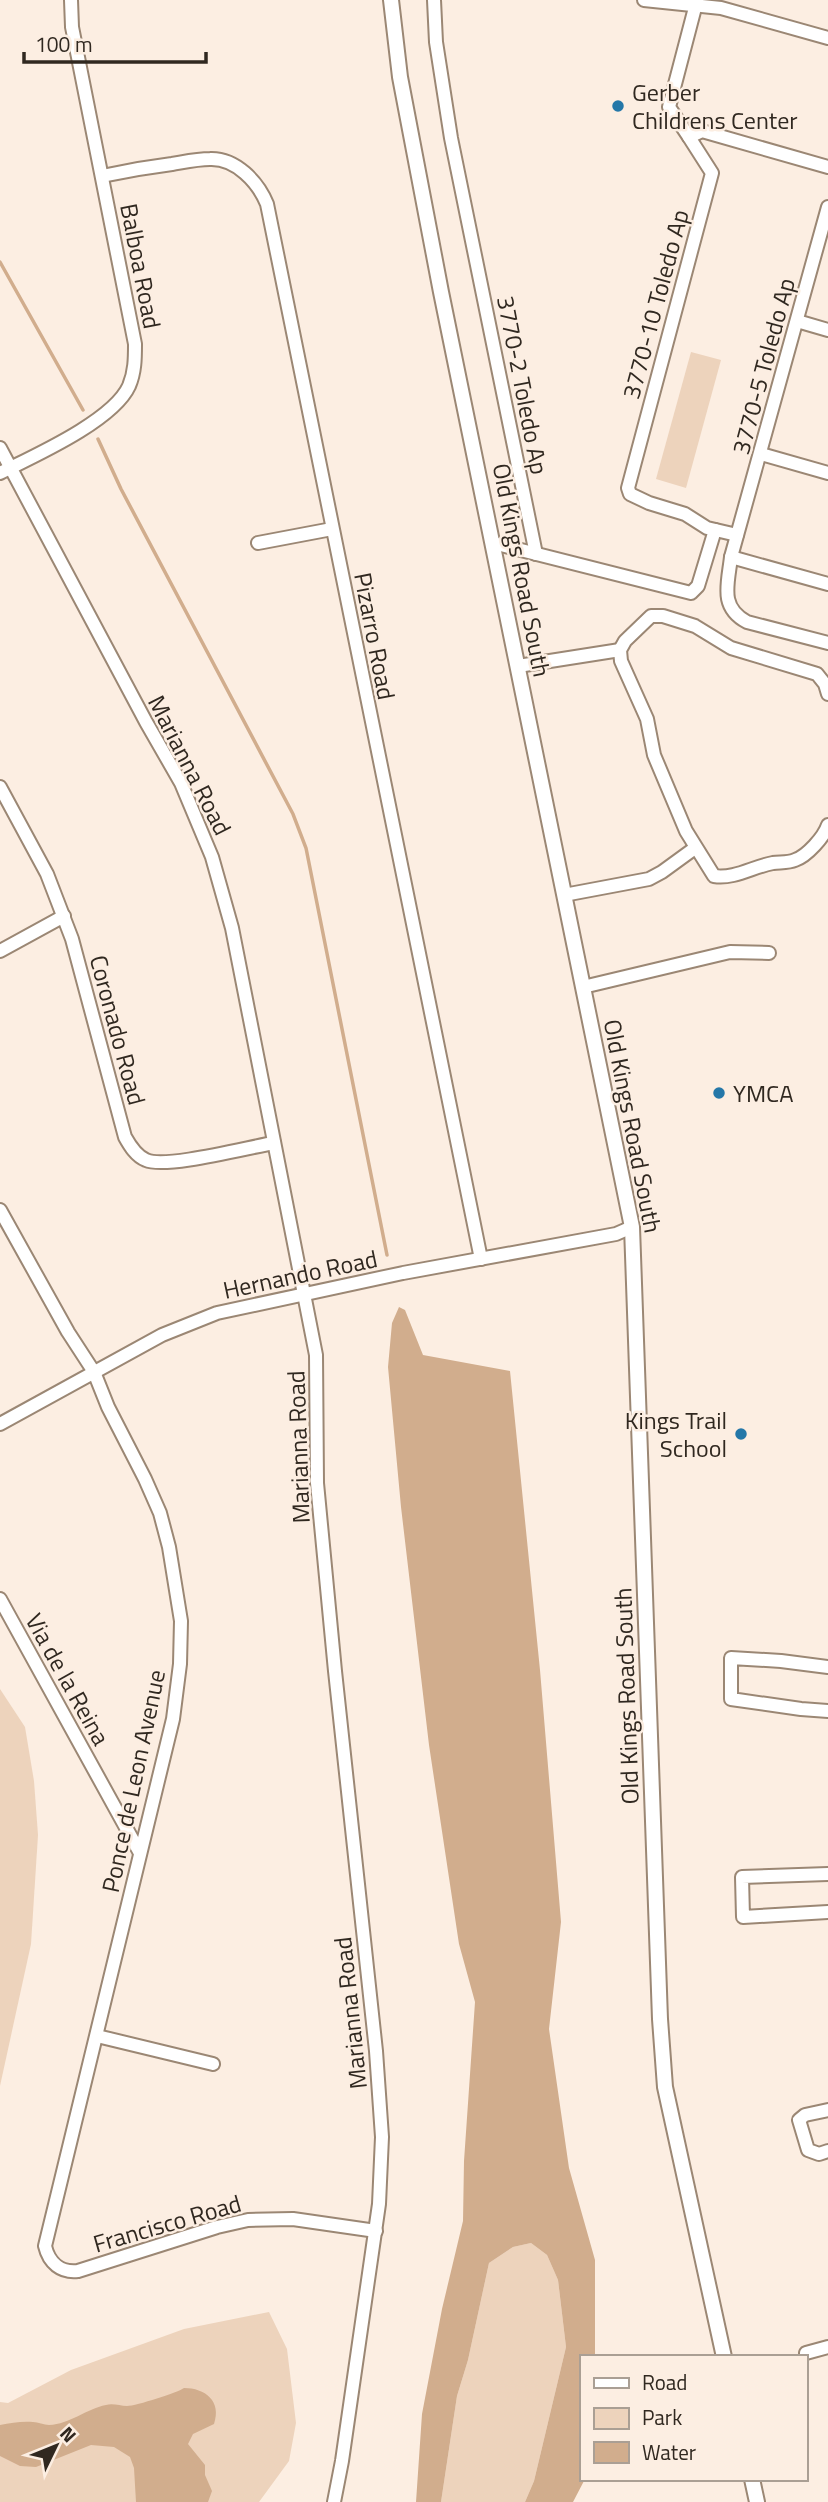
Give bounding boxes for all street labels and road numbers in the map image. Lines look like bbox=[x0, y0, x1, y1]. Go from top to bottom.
street label: Balboa Road bbox=[111, 200, 171, 332]
street label: 3770-10 Toledo Ap bbox=[612, 205, 698, 403]
street label: 3770-5 Toledo Ap bbox=[722, 274, 804, 458]
street label: 3770-2 Toledo Ap bbox=[488, 293, 558, 477]
street label: Old Kings Road South bbox=[484, 460, 560, 680]
street label: Pizarro Road bbox=[345, 569, 405, 703]
street label: Marianna Road bbox=[139, 689, 241, 841]
street label: Coronado Road bbox=[81, 951, 155, 1109]
street label: Old Kings Road South bbox=[595, 1016, 671, 1236]
street label: Hernando Road bbox=[220, 1240, 380, 1308]
street label: Marianna Road bbox=[277, 1370, 319, 1524]
street label: Old Kings Road South bbox=[604, 1587, 648, 1805]
street label: Via de la Reina bbox=[17, 1606, 119, 1752]
street label: Ponce de Leon Avenue bbox=[92, 1666, 174, 1896]
street label: Marianna Road bbox=[324, 1935, 376, 2091]
street label: Francisco Road bbox=[89, 2185, 245, 2261]

